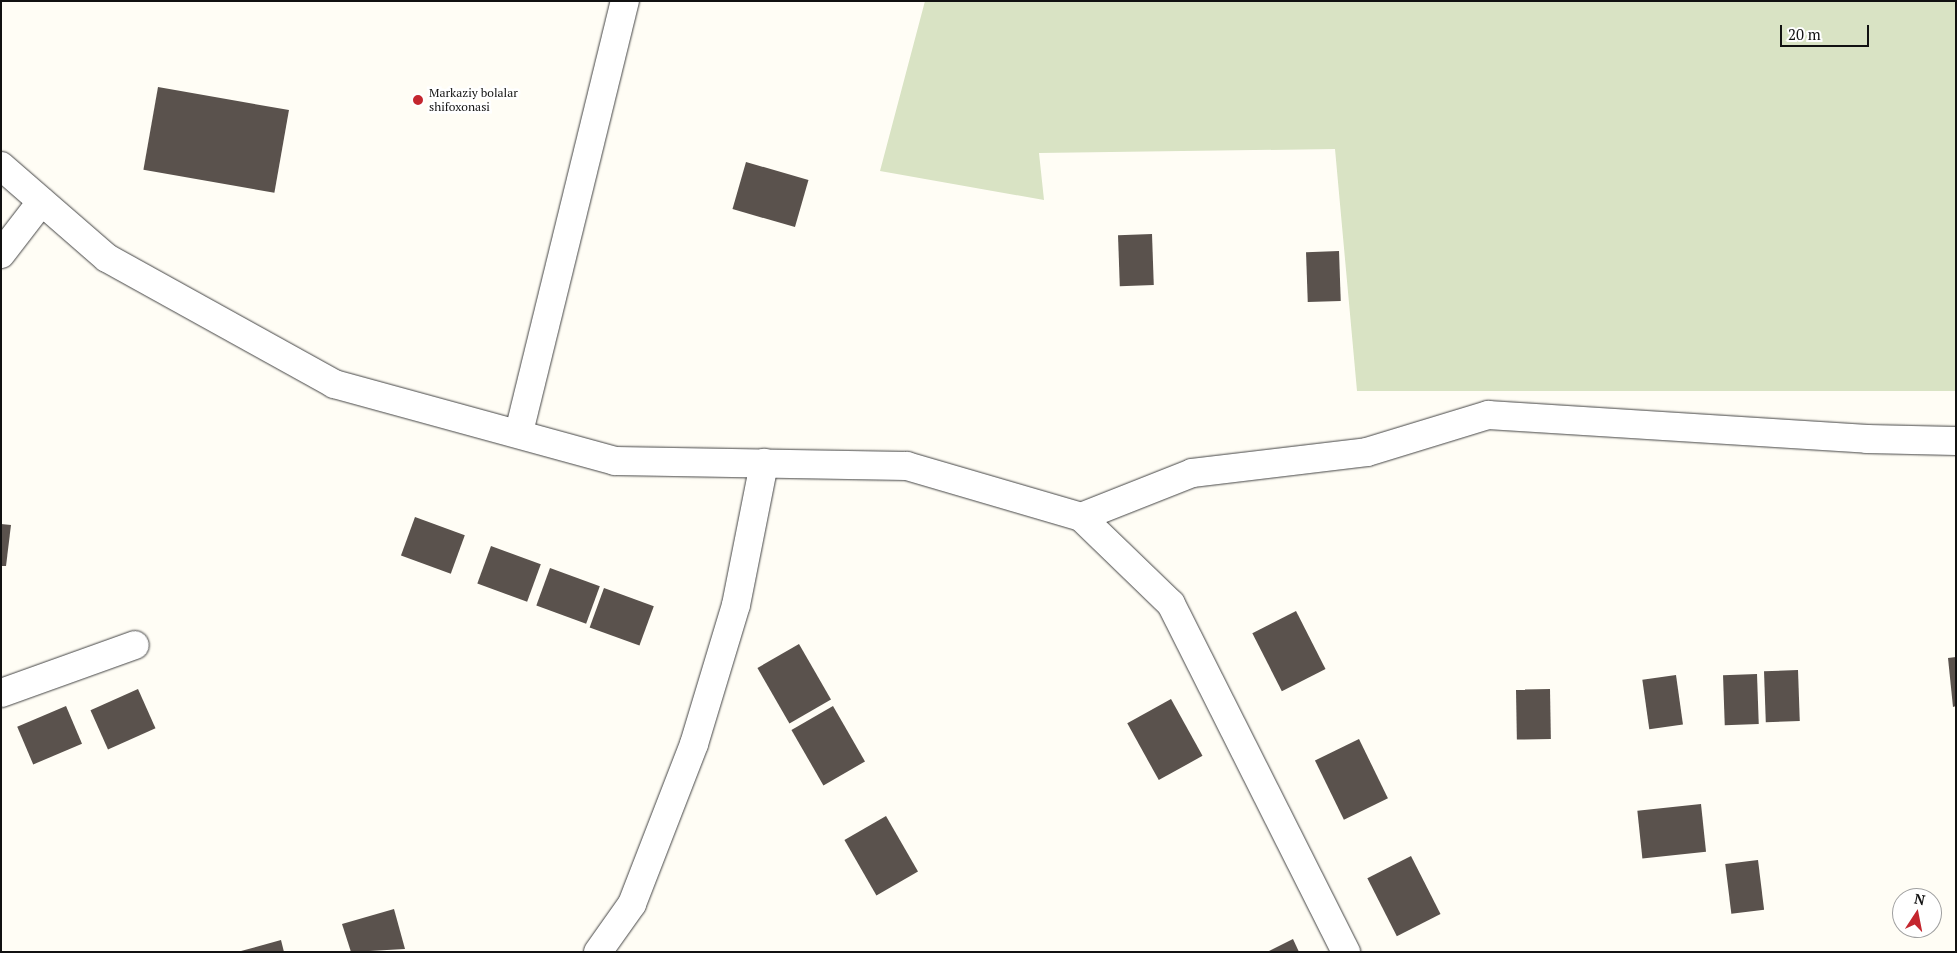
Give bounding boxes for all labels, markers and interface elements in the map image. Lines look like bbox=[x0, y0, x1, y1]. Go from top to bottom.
scale bar bbox=[1782, 15, 1871, 47]
text: 20 m bbox=[1788, 24, 1821, 44]
place label: Markaziy bolalar shifoxonasi bbox=[429, 86, 518, 114]
marker: Markaziy bolalar shifoxonasi bbox=[411, 93, 425, 107]
north arrow bbox=[1892, 888, 1942, 938]
text: N bbox=[1913, 888, 1927, 909]

